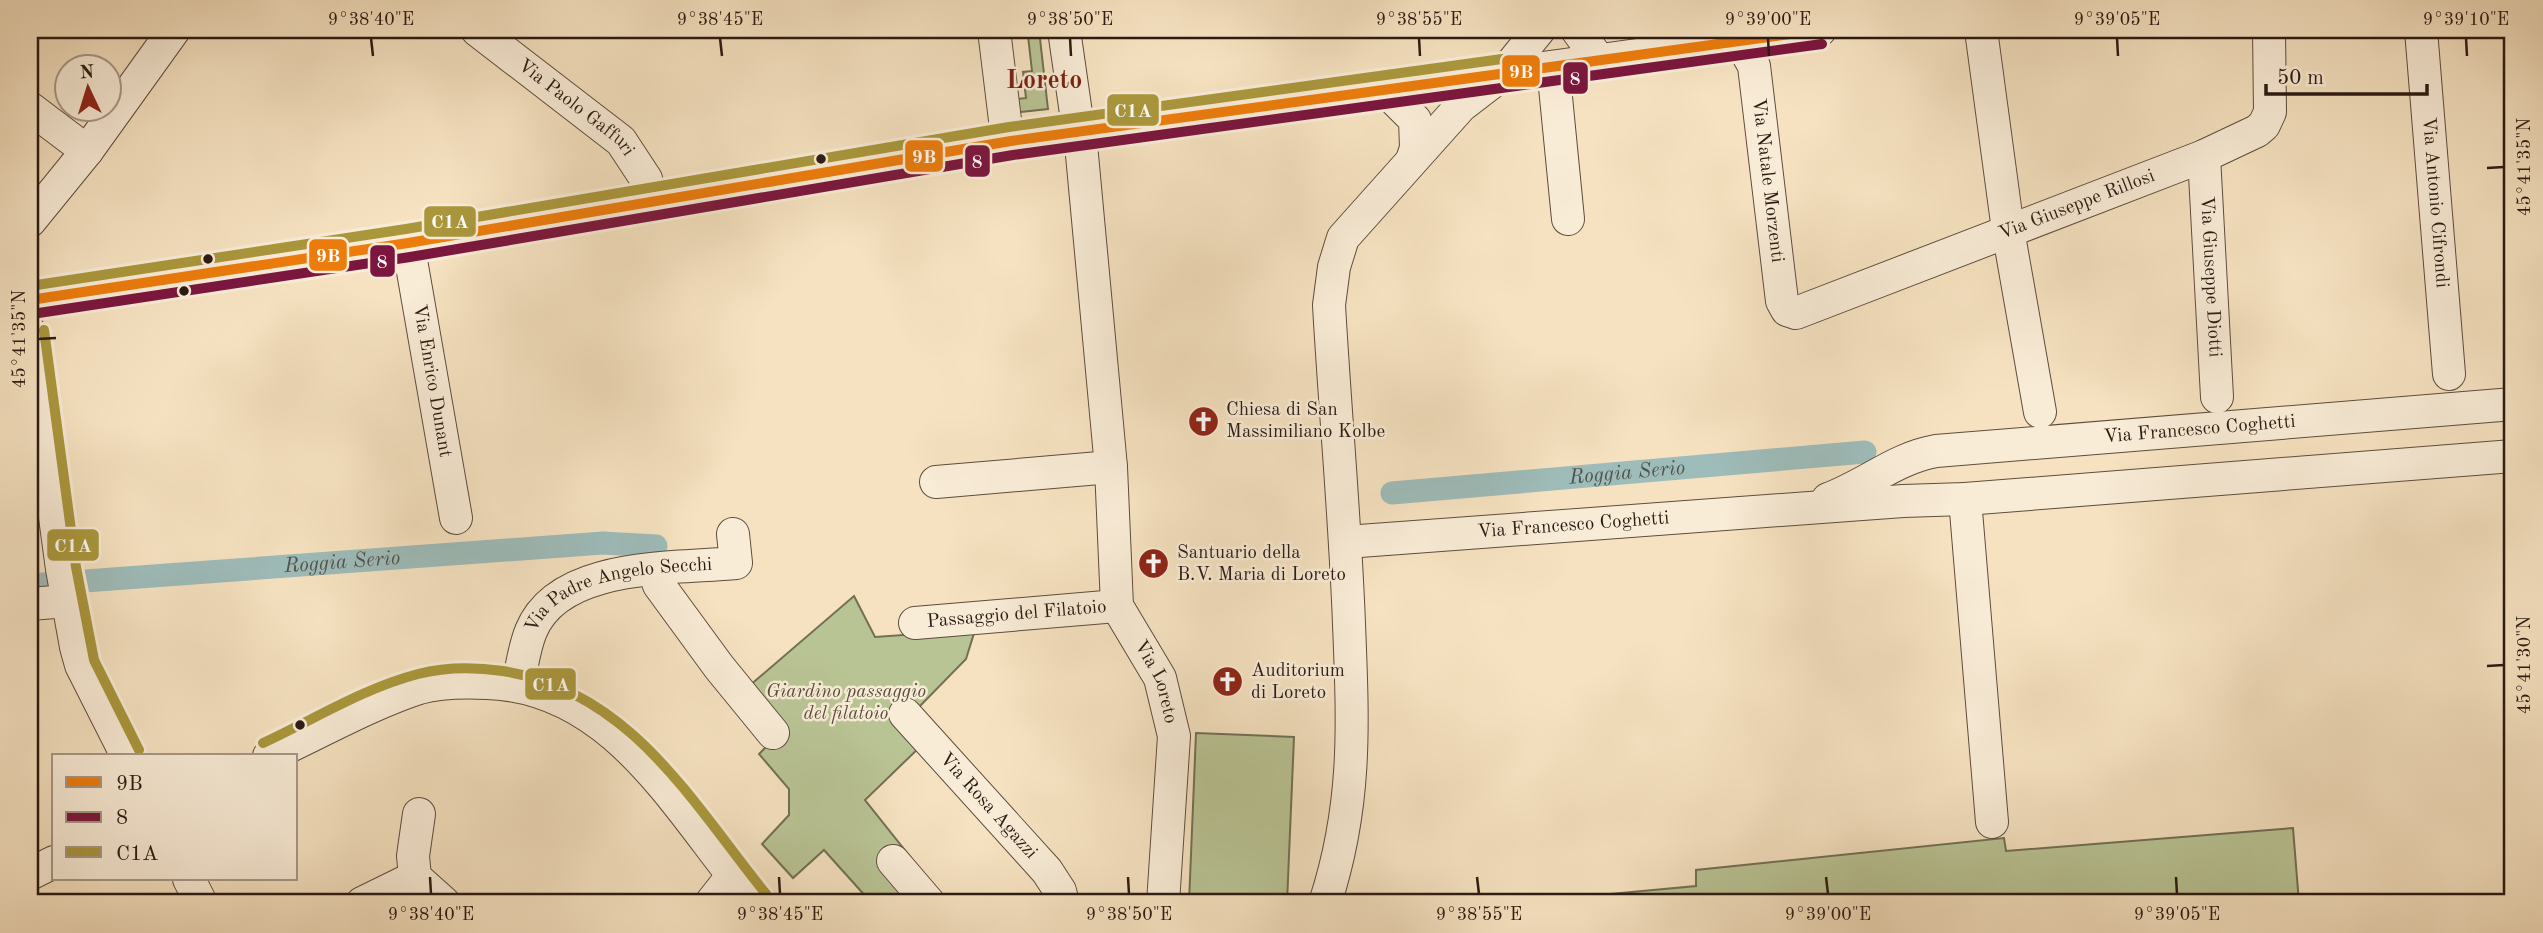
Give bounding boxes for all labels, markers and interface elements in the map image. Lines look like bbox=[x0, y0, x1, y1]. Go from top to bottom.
text: 9°38'40"E bbox=[328, 11, 414, 29]
text: 9°38'45"E bbox=[677, 11, 763, 29]
text: 9°38'50"E bbox=[1027, 11, 1113, 29]
text: 9°38'55"E bbox=[1376, 11, 1462, 29]
text: 9°39'00"E bbox=[1725, 11, 1811, 29]
text: 9°39'05"E bbox=[2074, 11, 2160, 29]
text: 9°39'10"E bbox=[2423, 11, 2509, 29]
north arrow bbox=[52, 52, 122, 122]
scale bar bbox=[2266, 52, 2428, 96]
line badge: 9B bbox=[1501, 54, 1541, 88]
street label: Via Paolo Gaffuri bbox=[514, 56, 638, 159]
line badge: 8 bbox=[1562, 61, 1589, 95]
text: N bbox=[79, 64, 95, 84]
text: 9B bbox=[1509, 64, 1533, 83]
district label: Loreto bbox=[1006, 68, 1082, 94]
text: 50 m bbox=[2277, 68, 2324, 89]
text: 8 bbox=[1569, 71, 1581, 90]
line badge: C1A bbox=[1106, 93, 1160, 127]
street label: Via Natale Morzenti bbox=[1748, 97, 1787, 264]
text: C1A bbox=[1114, 103, 1152, 122]
street label: Via Antonio Cifrondi bbox=[2419, 116, 2451, 289]
text: 45°41'35"N bbox=[2516, 118, 2534, 216]
line badge: 9B bbox=[904, 139, 944, 173]
line badge: 8 bbox=[964, 144, 991, 178]
text: 9B bbox=[912, 149, 936, 168]
unlabelled marker bbox=[814, 152, 828, 166]
text: 8 bbox=[971, 154, 983, 173]
street label: Via Giuseppe Rillosi bbox=[1996, 166, 2157, 243]
street label: Via Giuseppe Diotti bbox=[2197, 196, 2224, 358]
line badge: C1A bbox=[423, 205, 477, 238]
text: C1A bbox=[431, 214, 469, 233]
line badge: 9B bbox=[308, 238, 348, 272]
line badge: 8 bbox=[369, 244, 396, 278]
text: 9B bbox=[316, 248, 340, 267]
unlabelled marker bbox=[201, 252, 215, 266]
text: 8 bbox=[376, 254, 388, 273]
unlabelled marker bbox=[177, 284, 191, 298]
text: 45°41'35"N bbox=[11, 290, 29, 388]
street label: Via Enrico Dunant bbox=[409, 303, 455, 459]
place label: Chiesa di San Massimiliano Kolbe bbox=[1226, 401, 1385, 442]
church icon: Chiesa di San Massimiliano Kolbe bbox=[1186, 404, 1220, 438]
street label: Via Francesco Coghetti bbox=[2103, 412, 2296, 447]
water label: Roggia Serio bbox=[1567, 457, 1686, 488]
street label: Via Francesco Coghetti bbox=[1477, 509, 1670, 542]
line badge: C1A bbox=[46, 528, 100, 562]
text: C1A bbox=[54, 538, 92, 557]
place label: Santuario della B.V. Maria di Loreto bbox=[1177, 544, 1346, 585]
water label: Roggia Serio bbox=[282, 547, 401, 577]
church icon: Santuario della B.V. Maria di Loreto bbox=[1137, 547, 1171, 581]
street label: Via Padre Angelo Secchi bbox=[522, 555, 713, 635]
street label: Passaggio del Filatoio bbox=[926, 597, 1107, 631]
text: 45°41'30"N bbox=[2516, 616, 2534, 714]
street label: Via Loreto bbox=[1130, 637, 1180, 726]
place label: Auditorium di Loreto bbox=[1251, 662, 1345, 703]
church icon: Auditorium di Loreto bbox=[1211, 665, 1245, 699]
line badge: C1A bbox=[524, 667, 577, 701]
text: C1A bbox=[532, 677, 570, 696]
park label: Giardino passaggio del filatoio bbox=[766, 683, 926, 724]
unlabelled marker bbox=[293, 718, 307, 732]
street label: Via Rosa Agazzi bbox=[936, 749, 1041, 863]
legend bbox=[52, 754, 298, 880]
text: 9B bbox=[116, 774, 143, 795]
text: 8 bbox=[116, 808, 128, 829]
text: C1A bbox=[116, 844, 158, 865]
text: 9°38'40"E bbox=[388, 906, 474, 924]
text: 9°38'45"E bbox=[737, 906, 823, 924]
text: 9°38'50"E bbox=[1086, 906, 1172, 924]
text: 9°38'55"E bbox=[1436, 906, 1522, 924]
text: 9°39'00"E bbox=[1785, 906, 1871, 924]
text: 9°39'05"E bbox=[2134, 906, 2220, 924]

